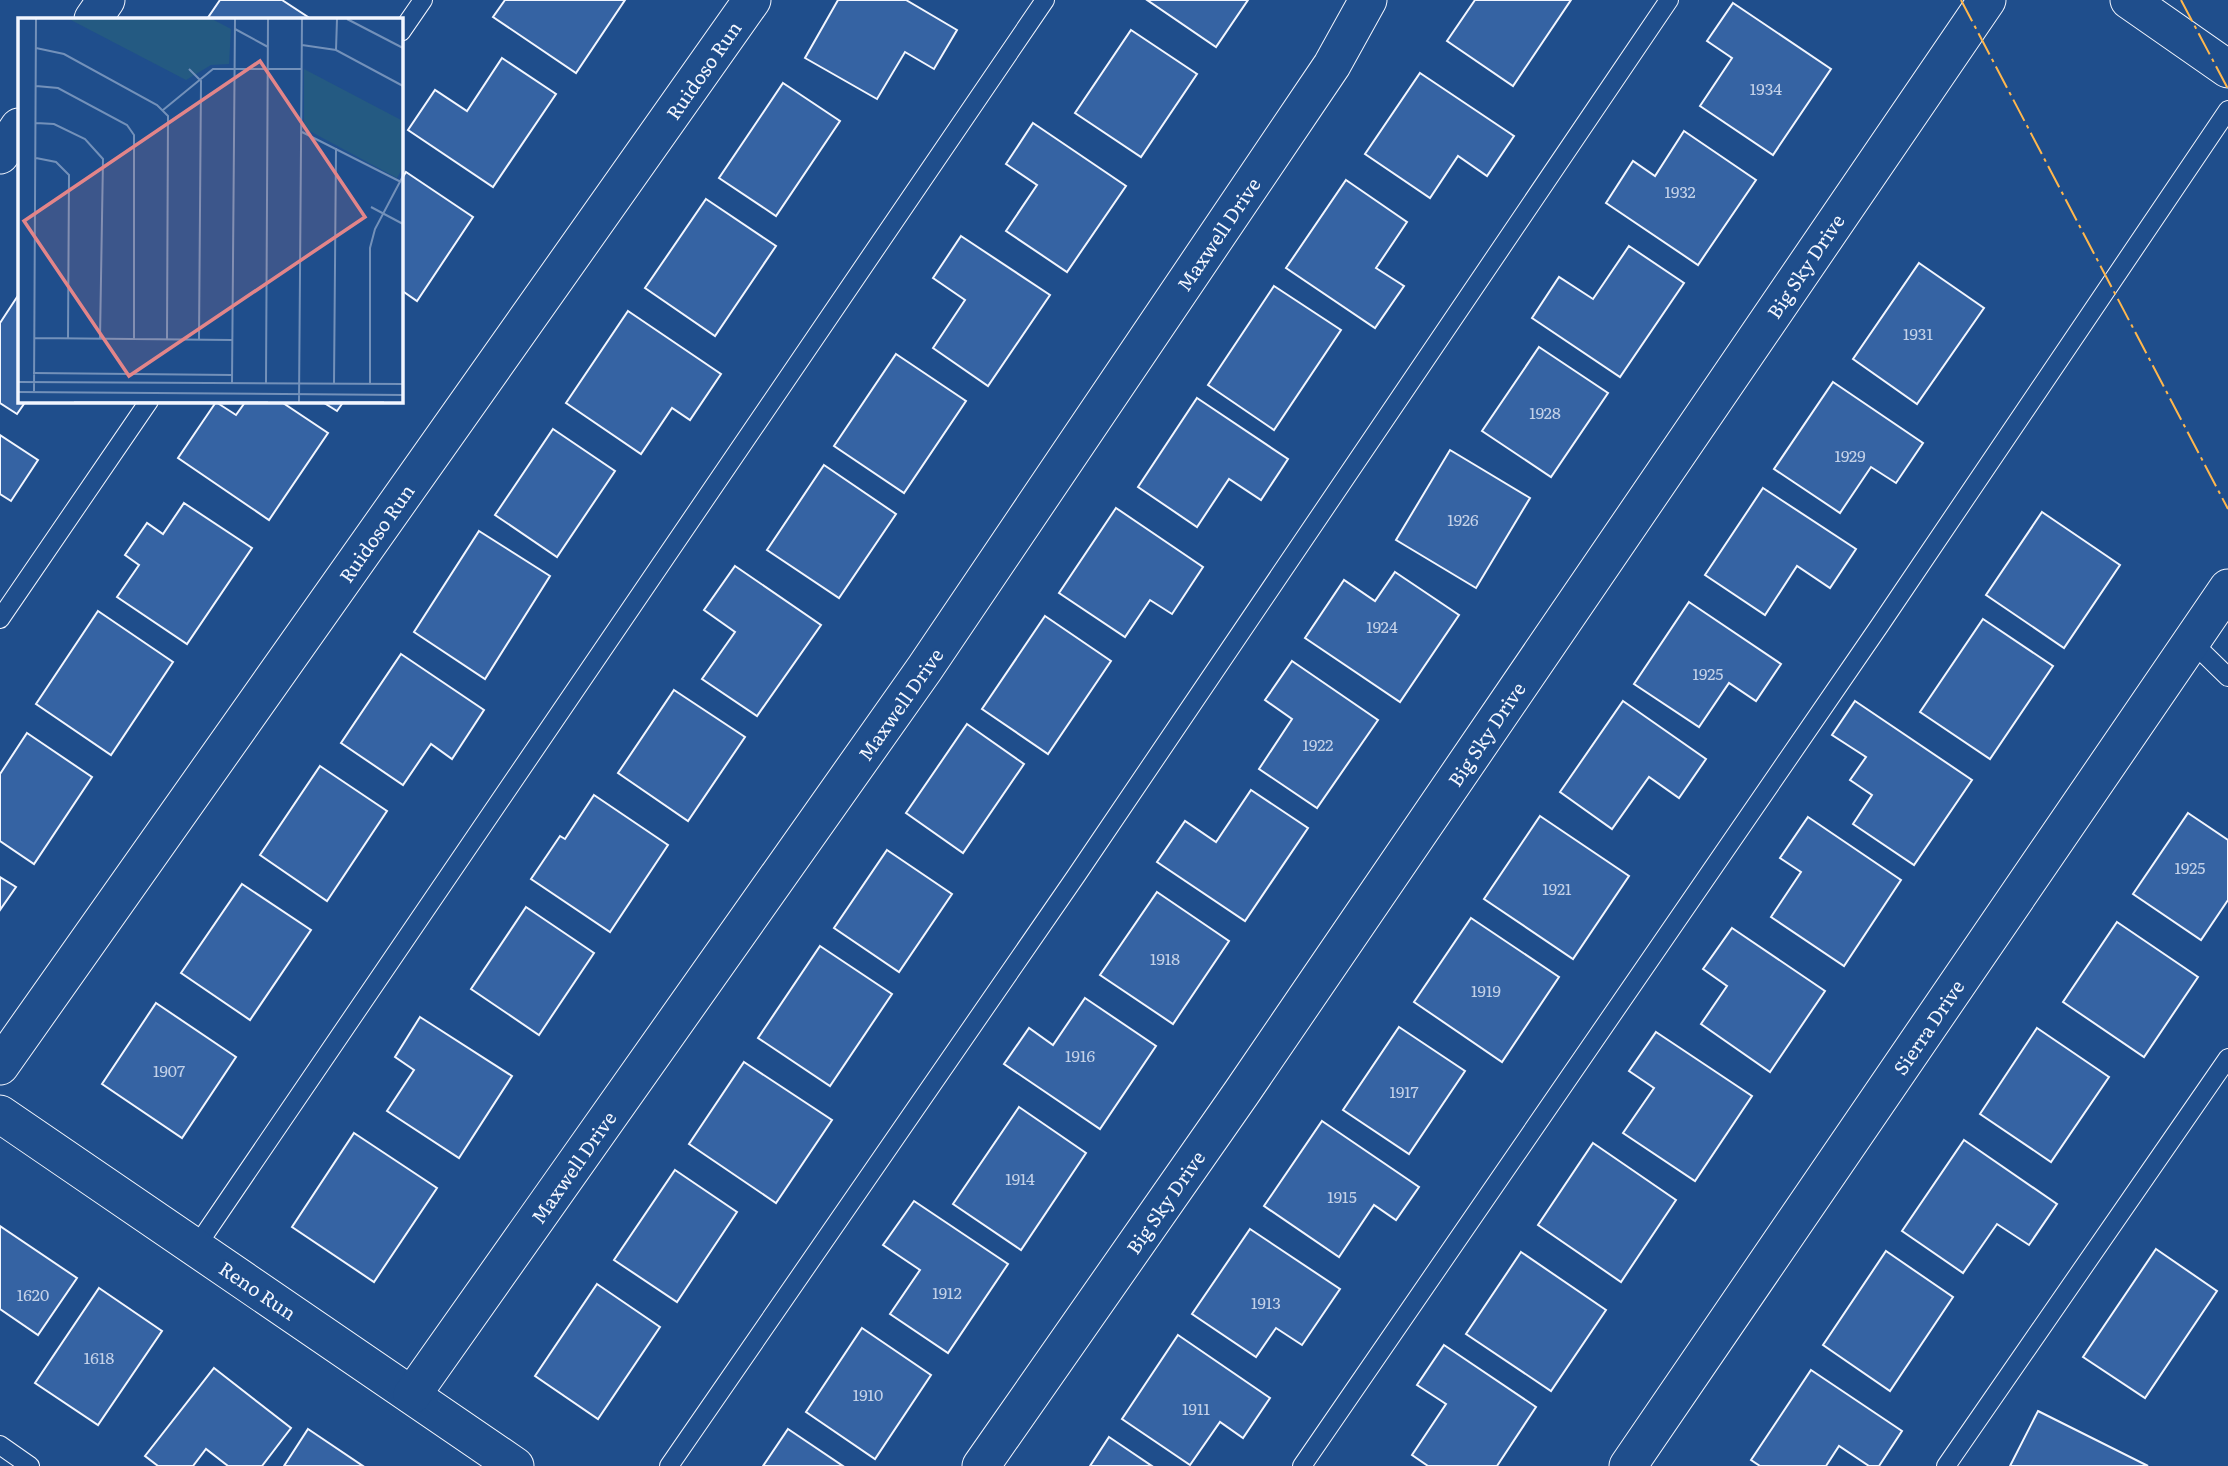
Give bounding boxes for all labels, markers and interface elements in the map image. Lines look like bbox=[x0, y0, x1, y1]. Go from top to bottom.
street label: Ruidoso Run bbox=[659, 15, 747, 125]
inset map bbox=[18, 18, 402, 402]
house number: 1934 bbox=[1750, 76, 1782, 100]
street label: Maxwell Drive bbox=[1170, 171, 1267, 296]
house number: 1932 bbox=[1664, 179, 1696, 203]
street label: Big Sky Drive bbox=[1760, 208, 1850, 324]
house number: 1931 bbox=[1903, 321, 1934, 345]
house number: 1928 bbox=[1529, 400, 1561, 424]
house number: 1929 bbox=[1834, 443, 1866, 467]
street label: Ruidoso Run bbox=[332, 478, 420, 588]
house number: 1926 bbox=[1447, 507, 1479, 531]
house number: 1924 bbox=[1366, 614, 1398, 638]
street label: Maxwell Drive bbox=[851, 642, 949, 766]
house number: 1925 bbox=[1693, 661, 1723, 685]
street label: Big Sky Drive bbox=[1441, 676, 1531, 792]
house number: 1922 bbox=[1303, 732, 1333, 756]
house number: 1925 bbox=[2175, 855, 2205, 879]
house number: 1921 bbox=[1542, 876, 1572, 900]
house number: 1918 bbox=[1150, 946, 1180, 970]
street label: Sierra Drive bbox=[1886, 974, 1970, 1080]
house number: 1919 bbox=[1471, 978, 1501, 1002]
house number: 1916 bbox=[1065, 1043, 1095, 1067]
house number: 1907 bbox=[153, 1058, 185, 1082]
house number: 1917 bbox=[1389, 1079, 1419, 1103]
street label: Maxwell Drive bbox=[524, 1105, 622, 1229]
street label: Big Sky Drive bbox=[1119, 1144, 1211, 1259]
house number: 1914 bbox=[1005, 1166, 1035, 1190]
house number: 1915 bbox=[1327, 1184, 1357, 1208]
street label: Reno Run bbox=[214, 1254, 302, 1326]
house number: 1912 bbox=[932, 1280, 962, 1304]
house number: 1620 bbox=[17, 1282, 49, 1306]
house number: 1913 bbox=[1251, 1290, 1281, 1314]
house number: 1618 bbox=[84, 1345, 114, 1369]
house number: 1910 bbox=[853, 1382, 883, 1406]
house number: 1911 bbox=[1182, 1396, 1210, 1420]

